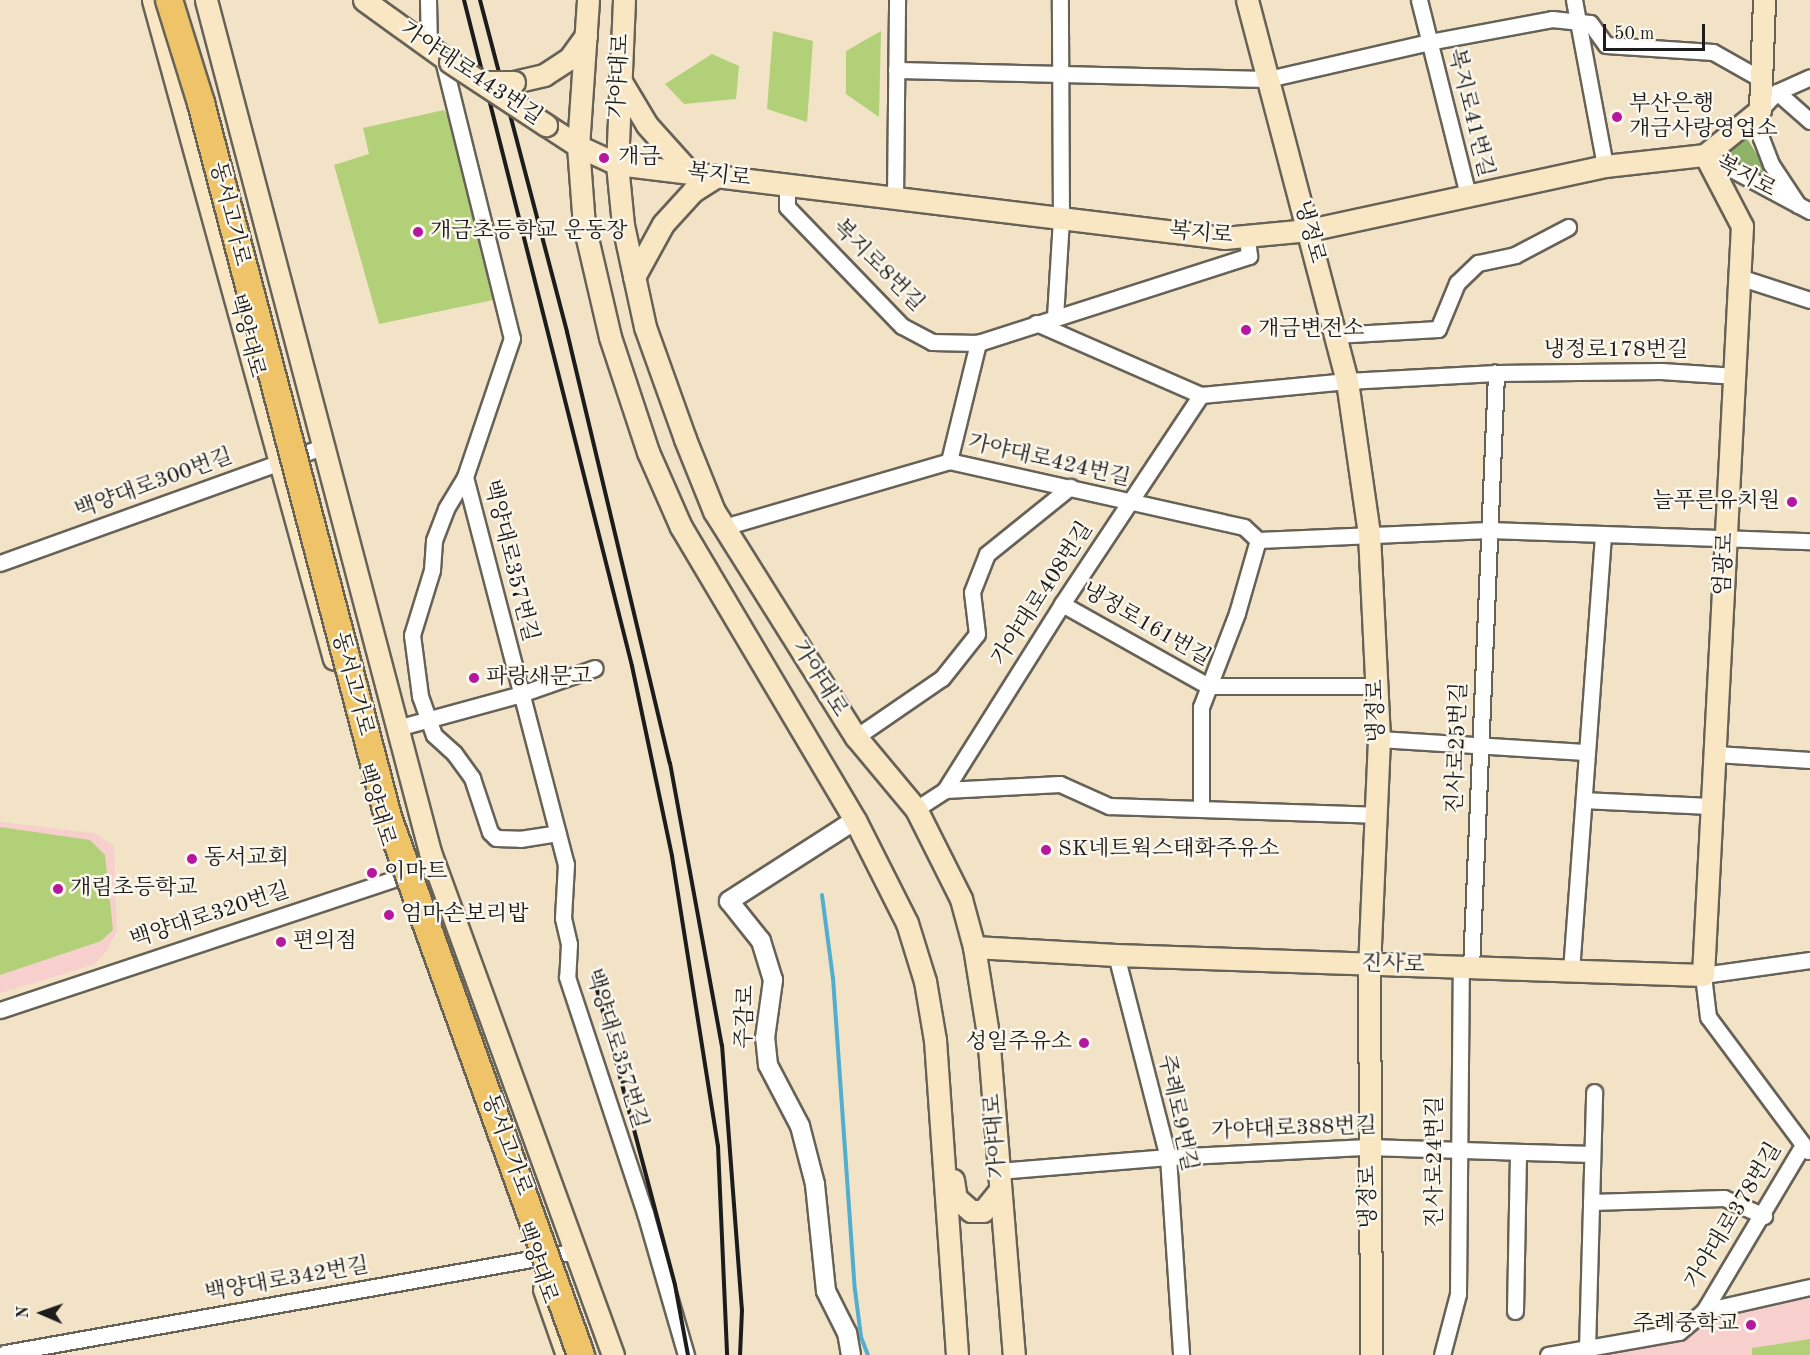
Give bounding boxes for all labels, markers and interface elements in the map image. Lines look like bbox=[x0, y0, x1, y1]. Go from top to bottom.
scale bar bbox=[1606, 12, 1708, 50]
street label: 가야대로443번길 bbox=[395, 17, 547, 131]
text: 50 m bbox=[1614, 25, 1654, 43]
street label: 가야대로 bbox=[605, 33, 635, 119]
street label: 복지로41번길 bbox=[1441, 46, 1499, 180]
place label: 부산은행 개금사랑영업소 bbox=[1629, 91, 1778, 142]
marker: 부산은행 개금사랑영업소 bbox=[1610, 110, 1624, 124]
place label: 개금 bbox=[618, 145, 661, 171]
marker: 개금 bbox=[595, 149, 613, 167]
street label: 복지로 bbox=[1712, 150, 1780, 204]
street label: 동서고가로 bbox=[203, 159, 255, 269]
street label: 복지로 bbox=[686, 159, 752, 193]
street label: 냉정로 bbox=[1288, 198, 1330, 266]
street label: 복지로8번길 bbox=[827, 215, 929, 317]
street label: 복지로 bbox=[1168, 218, 1234, 250]
place label: 개금초등학교 운동장 bbox=[430, 219, 627, 245]
marker: 개금초등학교 운동장 bbox=[411, 225, 425, 239]
street label: 백양대로 bbox=[222, 292, 270, 380]
place label: 개금변전소 bbox=[1258, 317, 1364, 343]
marker: 개금변전소 bbox=[1239, 323, 1253, 337]
street label: 냉정로178번길 bbox=[1544, 338, 1688, 364]
street label: 가야대로424번길 bbox=[965, 429, 1133, 493]
street label: 백양대로300번길 bbox=[72, 443, 236, 525]
street label: 백양대로357번길 bbox=[477, 477, 543, 645]
place label: 늘푸른유치원 bbox=[1652, 489, 1780, 515]
marker: 늘푸른유치원 bbox=[1785, 495, 1799, 509]
street label: 가야대로408번길 bbox=[987, 517, 1099, 671]
street label: 엄광로 bbox=[1710, 531, 1740, 597]
street label: 냉정로161번길 bbox=[1077, 577, 1215, 673]
street label: 동서고가로 bbox=[325, 629, 379, 739]
street label: 가야대로 bbox=[785, 636, 853, 722]
place label: 파랑새문고 bbox=[486, 665, 592, 691]
marker: 파랑새문고 bbox=[467, 671, 481, 685]
street label: 냉정로 bbox=[1363, 679, 1391, 743]
street label: 진사로25번길 bbox=[1443, 682, 1473, 814]
street label: 백양대로 bbox=[350, 760, 400, 850]
place label: SK네트웍스태화주유소 bbox=[1058, 837, 1280, 863]
marker: SK네트웍스태화주유소 bbox=[1039, 843, 1053, 857]
place label: 동서교회 bbox=[204, 846, 289, 872]
marker: 동서교회 bbox=[185, 852, 199, 866]
place label: 이마트 bbox=[384, 860, 448, 886]
marker: 이마트 bbox=[365, 866, 379, 880]
place label: 개림초등학교 bbox=[70, 876, 198, 902]
street label: 백양대로320번길 bbox=[127, 878, 293, 954]
marker: 개림초등학교 bbox=[51, 882, 65, 896]
place label: 엄마손보리밥 bbox=[401, 902, 529, 928]
marker: 엄마손보리밥 bbox=[382, 908, 396, 922]
place label: 편의점 bbox=[293, 929, 357, 955]
marker: 편의점 bbox=[274, 935, 288, 949]
street label: 진사로 bbox=[1361, 951, 1425, 979]
street label: 백양대로357번길 bbox=[579, 966, 653, 1132]
street label: 주감로 bbox=[732, 985, 760, 1049]
place label: 성일주유소 bbox=[966, 1030, 1072, 1056]
marker: 성일주유소 bbox=[1077, 1036, 1091, 1050]
street label: 주례로9번길 bbox=[1152, 1052, 1202, 1174]
street label: 동서고가로 bbox=[475, 1091, 537, 1199]
street label: 가야대로 bbox=[980, 1093, 1012, 1179]
street label: 진사로24번길 bbox=[1423, 1096, 1449, 1228]
street label: 가야대로388번길 bbox=[1211, 1113, 1377, 1145]
street label: 가야대로378번길 bbox=[1680, 1138, 1788, 1294]
street label: 냉정로 bbox=[1355, 1165, 1383, 1229]
street label: 백양대로 bbox=[510, 1219, 562, 1307]
street label: 백양대로342번길 bbox=[203, 1253, 371, 1307]
north arrow bbox=[12, 1283, 72, 1343]
text: N bbox=[16, 1306, 32, 1319]
place label: 주례중학교 bbox=[1633, 1312, 1739, 1338]
marker: 주례중학교 bbox=[1744, 1318, 1758, 1332]

